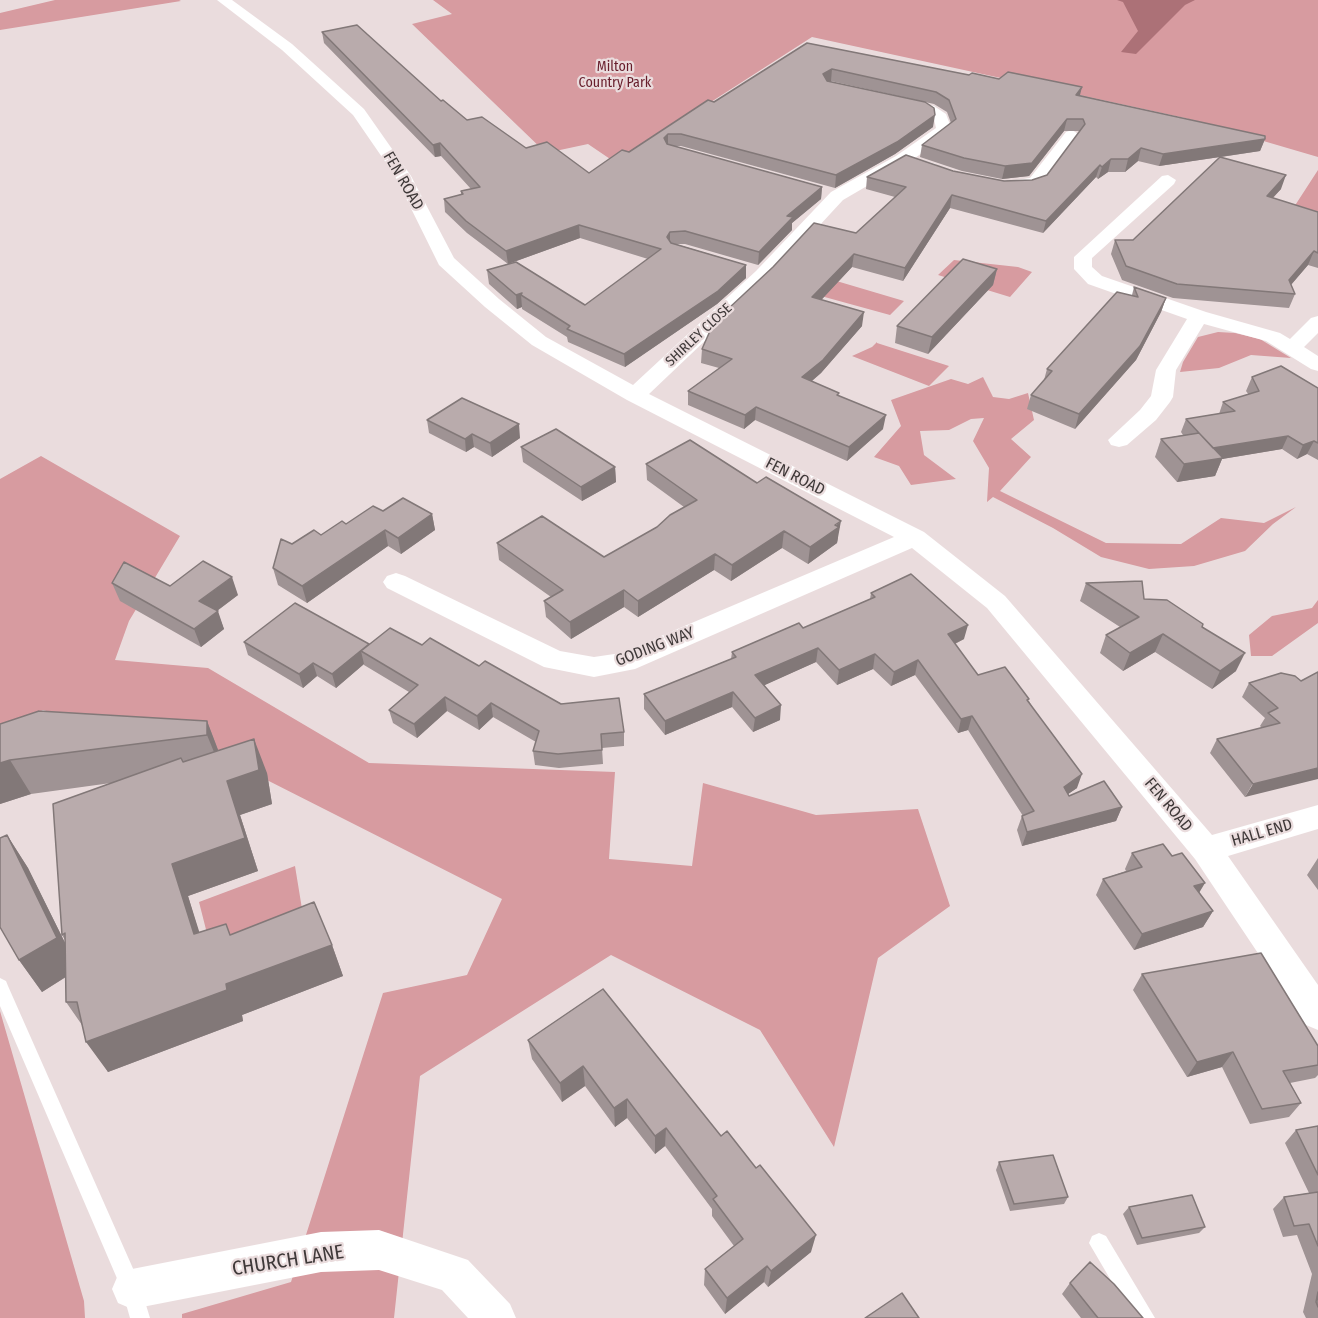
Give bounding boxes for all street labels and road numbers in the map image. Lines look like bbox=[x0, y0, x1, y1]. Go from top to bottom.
street label: FEN ROAD bbox=[379, 148, 427, 214]
street label: SHIRLEY CLOSE bbox=[662, 300, 736, 370]
street label: FEN ROAD bbox=[762, 454, 828, 500]
street label: GODING WAY bbox=[613, 623, 697, 671]
street label: FEN ROAD bbox=[1140, 774, 1196, 836]
street label: HALL END bbox=[1229, 815, 1295, 851]
street label: CHURCH LANE bbox=[230, 1240, 346, 1282]

